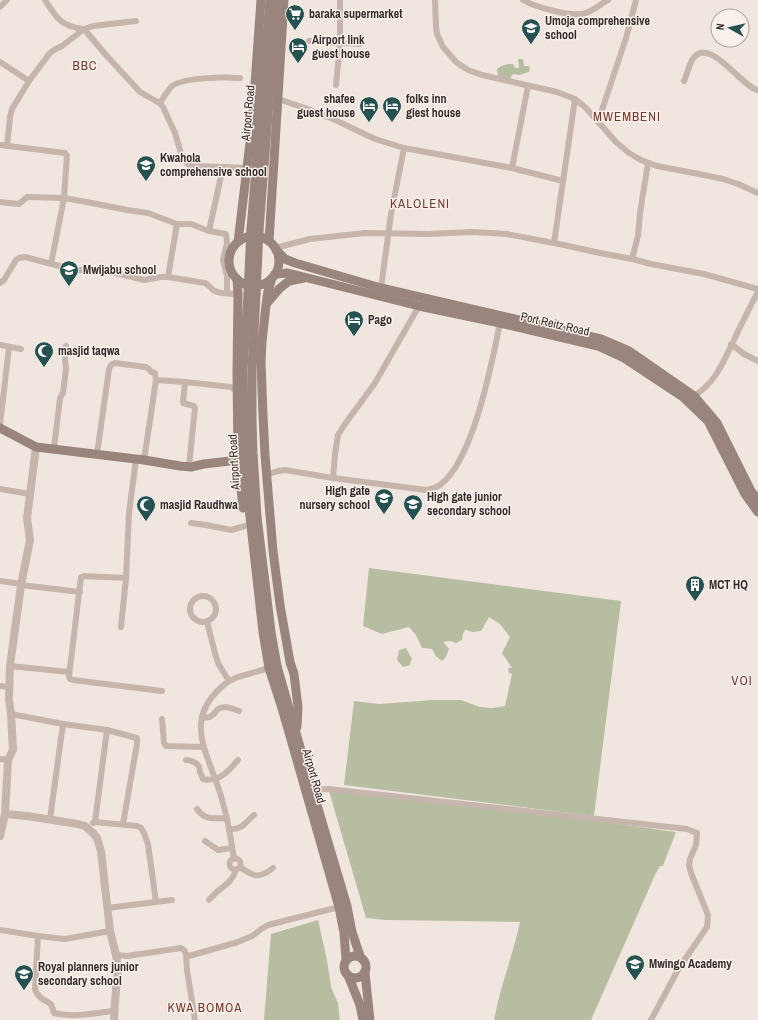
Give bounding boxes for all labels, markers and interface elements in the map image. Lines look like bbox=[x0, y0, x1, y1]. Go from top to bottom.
supermarket icon: baraka supermarket bbox=[284, 3, 306, 31]
place label: baraka supermarket bbox=[309, 6, 403, 22]
north arrow bbox=[710, 8, 750, 48]
place label: Umoja comprehensive school bbox=[545, 13, 651, 43]
school or university icon: Umoja comprehensive school bbox=[520, 17, 542, 45]
text: N bbox=[713, 22, 727, 31]
place label: Airport link guest house bbox=[312, 32, 370, 62]
hotel icon: Airport link guest house bbox=[287, 36, 309, 64]
district label: BBC bbox=[73, 57, 97, 74]
street label: Airport Road bbox=[238, 85, 258, 142]
place label: shafee guest house bbox=[297, 91, 356, 121]
place label: folks inn giest house bbox=[406, 91, 461, 121]
hotel icon: shafee guest house bbox=[358, 95, 380, 123]
hotel icon: folks inn giest house bbox=[381, 95, 403, 123]
district label: MWEMBENI bbox=[593, 108, 661, 125]
place label: Kwahola comprehensive school bbox=[160, 150, 267, 180]
school or university icon: Kwahola comprehensive school bbox=[135, 154, 157, 182]
district label: KALOLENI bbox=[390, 195, 450, 212]
school or university icon: Mwijabu school bbox=[58, 259, 80, 287]
place label: Mwijabu school bbox=[83, 262, 157, 278]
street label: Port Reitz Road bbox=[519, 308, 591, 340]
hotel icon: Pago bbox=[343, 309, 365, 337]
place label: Pago bbox=[368, 312, 392, 328]
mosque icon: masjid taqwa bbox=[33, 340, 55, 368]
place label: masjid taqwa bbox=[58, 343, 120, 359]
street label: Airport Road bbox=[225, 434, 244, 491]
place label: High gate nursery school bbox=[299, 483, 371, 513]
school or university icon: High gate nursery school bbox=[373, 487, 395, 515]
place label: High gate junior secondary school bbox=[427, 489, 511, 519]
school or university icon: High gate junior secondary school bbox=[402, 493, 424, 521]
mosque icon: masjid Raudhwa bbox=[135, 494, 157, 522]
place label: masjid Raudhwa bbox=[160, 497, 238, 513]
building icon: MCT HQ bbox=[684, 574, 706, 602]
place label: MCT HQ bbox=[709, 577, 748, 593]
district label: VOI bbox=[731, 672, 753, 689]
street label: Airport Road bbox=[298, 746, 329, 805]
school or university icon: Mwingo Academy bbox=[624, 953, 646, 981]
place label: Mwingo Academy bbox=[649, 956, 732, 972]
place label: Royal planners junior secondary school bbox=[38, 959, 139, 989]
school or university icon: Royal planners junior secondary school bbox=[13, 963, 35, 991]
district label: KWA BOMOA bbox=[168, 999, 242, 1016]

